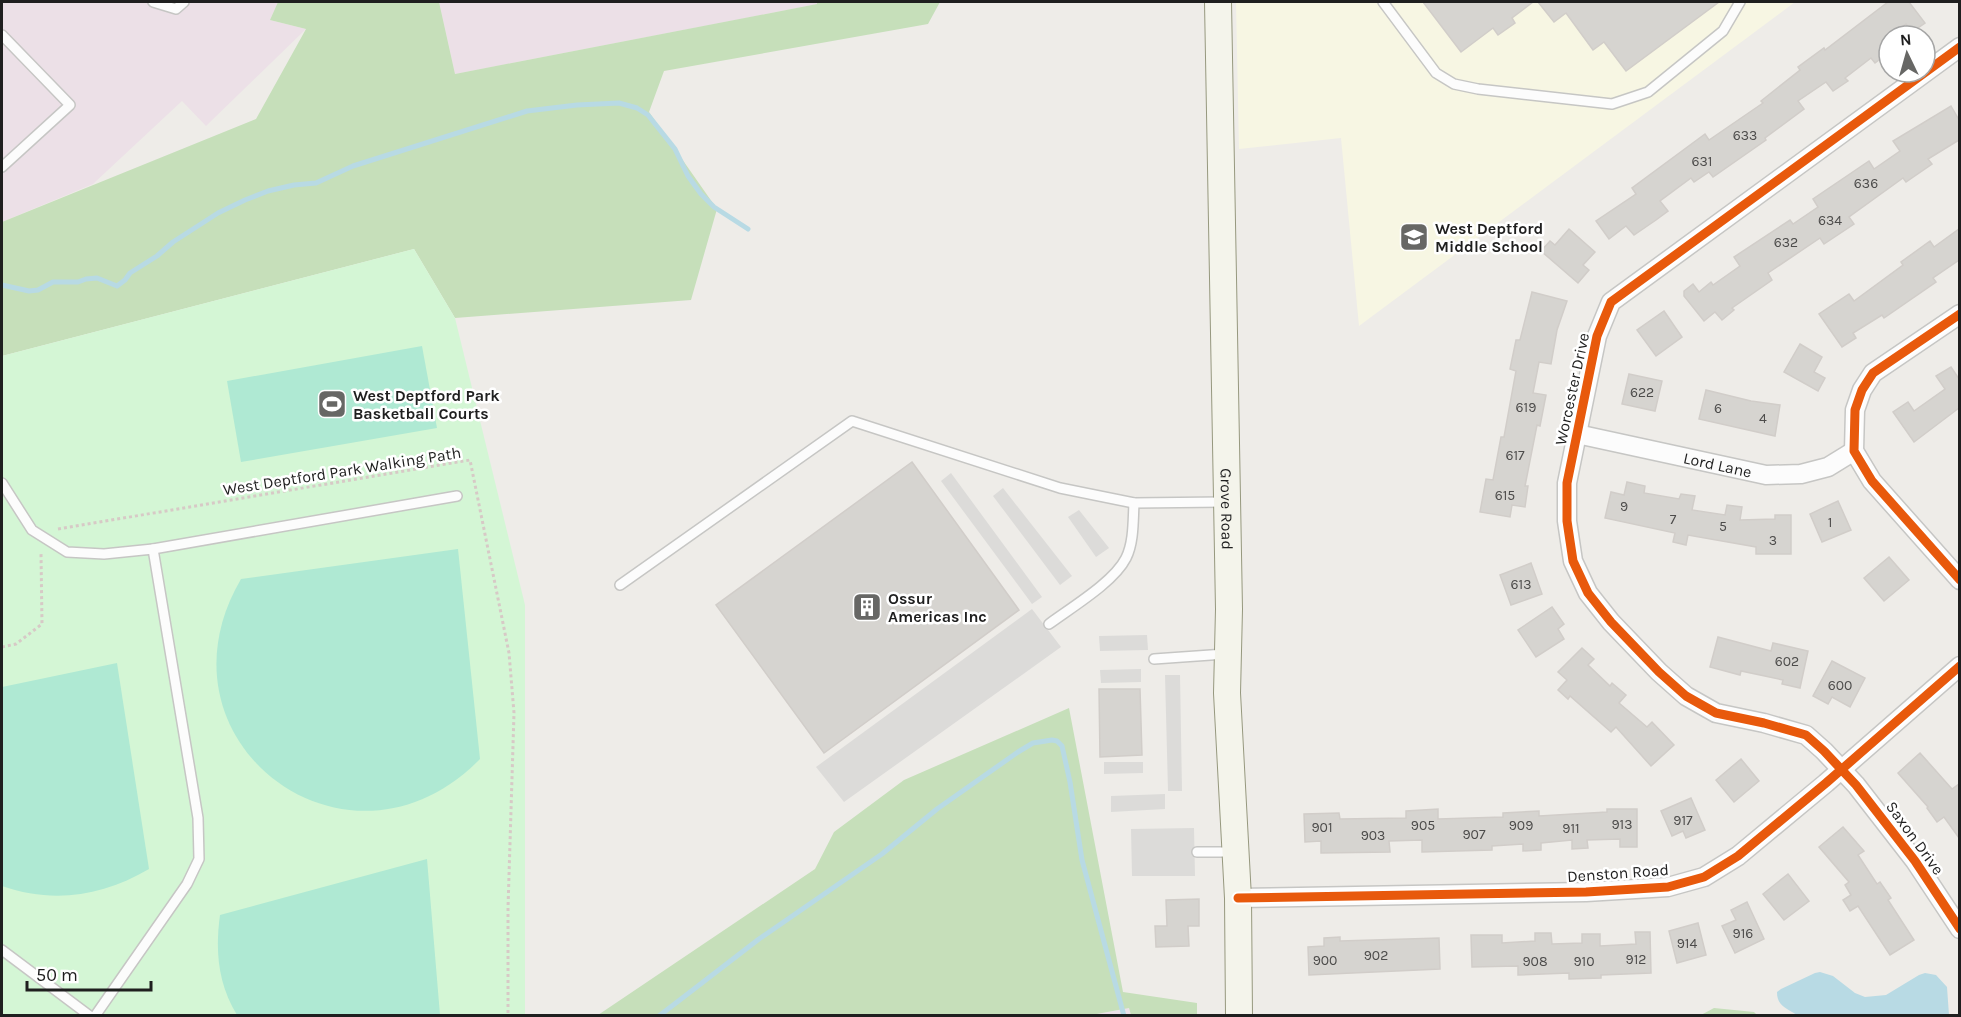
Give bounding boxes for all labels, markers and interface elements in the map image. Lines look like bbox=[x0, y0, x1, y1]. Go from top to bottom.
north arrow bbox=[1877, 24, 1937, 84]
text: N bbox=[1899, 30, 1912, 50]
house number: 633 bbox=[1733, 127, 1757, 144]
house number: 631 bbox=[1692, 153, 1712, 170]
house number: 636 bbox=[1854, 175, 1878, 192]
house number: 634 bbox=[1818, 212, 1842, 229]
place label: West Deptford Middle School bbox=[1435, 219, 1543, 256]
school or university icon: West Deptford Middle School bbox=[1398, 221, 1430, 253]
house number: 632 bbox=[1774, 234, 1798, 251]
street label: Worcester Drive bbox=[1551, 331, 1593, 447]
house number: 622 bbox=[1630, 384, 1654, 401]
place label: West Deptford Park Basketball Courts bbox=[353, 386, 500, 423]
sports icon: West Deptford Park Basketball Courts bbox=[316, 388, 348, 420]
house number: 619 bbox=[1516, 399, 1536, 416]
house number: 6 bbox=[1714, 400, 1722, 417]
house number: 4 bbox=[1759, 410, 1767, 427]
street label: West Deptford Park Walking Path bbox=[222, 443, 462, 499]
house number: 617 bbox=[1505, 447, 1525, 464]
street label: Lord Lane bbox=[1682, 448, 1754, 481]
street label: Grove Road bbox=[1217, 468, 1237, 550]
house number: 615 bbox=[1495, 487, 1515, 504]
house number: 9 bbox=[1620, 498, 1628, 515]
house number: 7 bbox=[1670, 511, 1677, 528]
house number: 1 bbox=[1828, 514, 1832, 531]
house number: 5 bbox=[1719, 518, 1727, 535]
house number: 3 bbox=[1769, 532, 1777, 549]
house number: 613 bbox=[1511, 576, 1531, 593]
place label: Ossur Americas Inc bbox=[888, 589, 987, 626]
building icon: Ossur Americas Inc bbox=[851, 591, 883, 623]
house number: 602 bbox=[1775, 653, 1799, 670]
house number: 600 bbox=[1828, 677, 1852, 694]
street label: Saxon Drive bbox=[1882, 798, 1948, 878]
house number: 917 bbox=[1673, 812, 1693, 829]
house number: 913 bbox=[1611, 816, 1633, 833]
house number: 905 bbox=[1411, 817, 1435, 834]
house number: 909 bbox=[1509, 817, 1533, 834]
house number: 901 bbox=[1311, 819, 1333, 836]
house number: 911 bbox=[1562, 820, 1580, 837]
house number: 907 bbox=[1462, 826, 1486, 843]
house number: 903 bbox=[1361, 827, 1385, 844]
street label: Denston Road bbox=[1567, 860, 1669, 886]
house number: 916 bbox=[1733, 925, 1753, 942]
house number: 914 bbox=[1677, 935, 1697, 952]
house number: 902 bbox=[1364, 947, 1388, 964]
house number: 912 bbox=[1626, 951, 1646, 968]
house number: 900 bbox=[1313, 952, 1337, 969]
house number: 908 bbox=[1522, 953, 1548, 970]
house number: 910 bbox=[1573, 953, 1595, 970]
scale bar bbox=[27, 954, 152, 992]
text: 50 m bbox=[36, 964, 78, 986]

